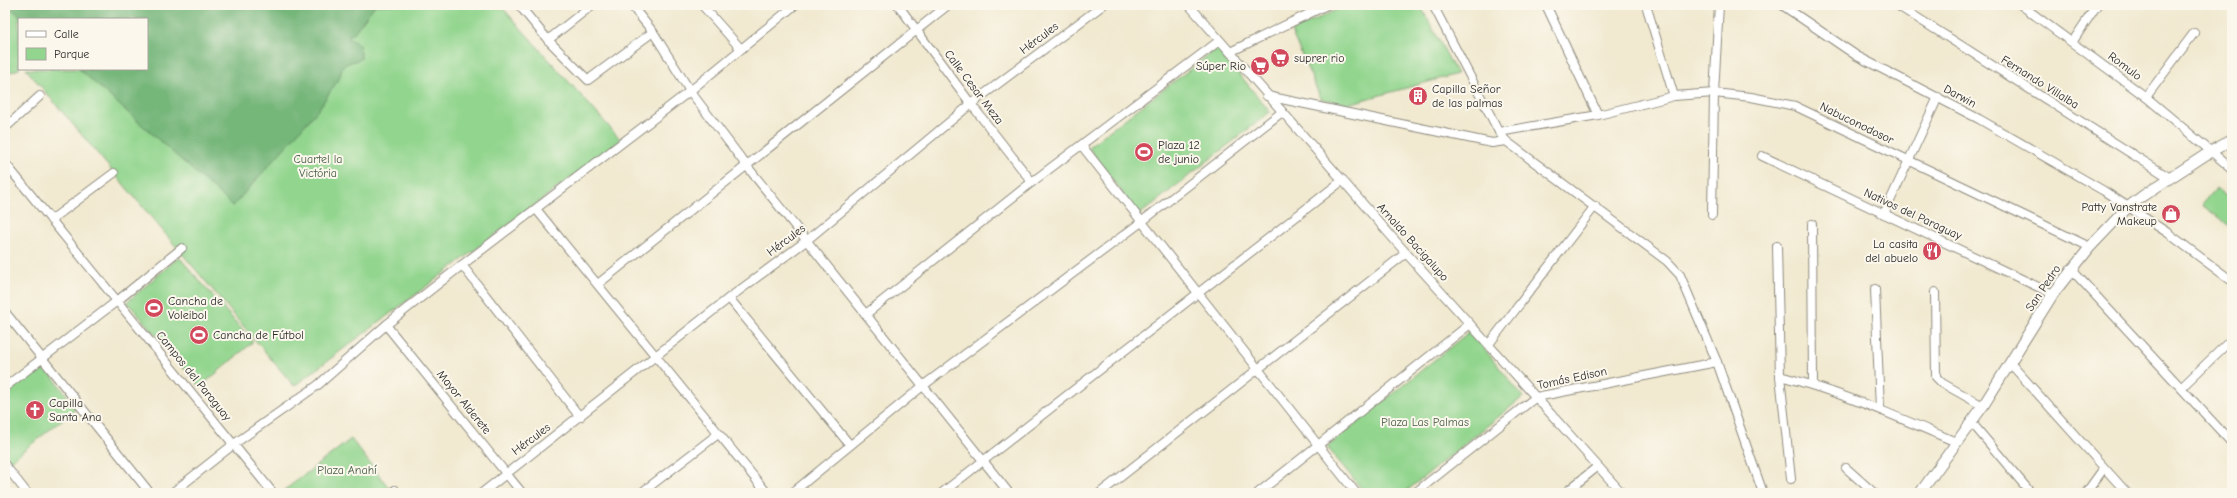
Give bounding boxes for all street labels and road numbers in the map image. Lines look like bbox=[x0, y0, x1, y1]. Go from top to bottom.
street label: Hércules bbox=[1017, 19, 1061, 57]
street label: Calle Cesar Meza bbox=[942, 47, 1006, 127]
street label: Romulo bbox=[2105, 49, 2145, 83]
street label: Fernando Villalba bbox=[1999, 52, 2081, 112]
street label: Darwin bbox=[1941, 82, 1979, 110]
street label: Nabuconodosor bbox=[1818, 99, 1896, 147]
street label: Nativos del Paraguay bbox=[1862, 185, 1965, 243]
street label: Arnaldo Bacigalupo bbox=[1374, 200, 1452, 284]
street label: Hércules bbox=[764, 221, 808, 259]
street label: San Pedro bbox=[2022, 262, 2064, 314]
street label: Campos del Paraguay bbox=[154, 328, 235, 424]
street label: Tomás Edison bbox=[1536, 364, 1608, 392]
street label: Mayor Alderete bbox=[434, 367, 494, 437]
street label: Hércules bbox=[509, 420, 553, 458]

